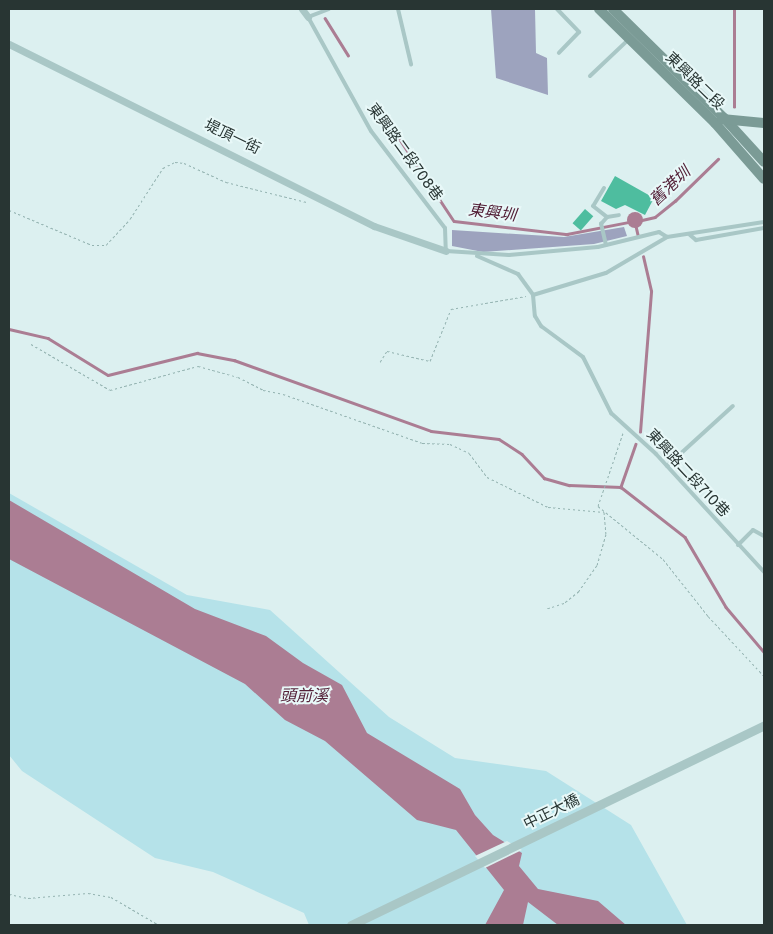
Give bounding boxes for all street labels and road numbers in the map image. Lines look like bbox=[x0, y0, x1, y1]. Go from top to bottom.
street label: 東興路二段 bbox=[661, 49, 727, 115]
street label: 東興路二段708巷 bbox=[363, 101, 445, 205]
street label: 堤頂一街 bbox=[201, 117, 263, 159]
street label: 東興路二段710巷 bbox=[642, 426, 732, 522]
street label: 中正大橋 bbox=[521, 792, 583, 834]

